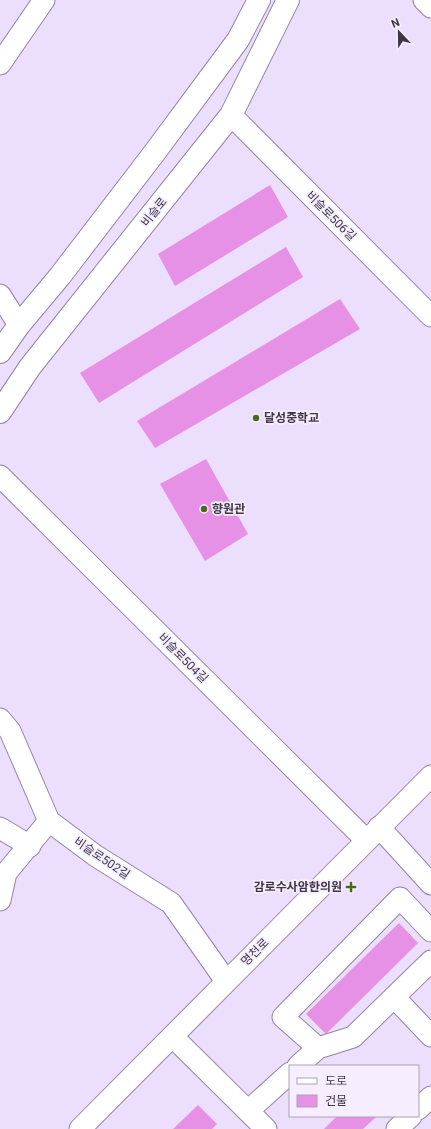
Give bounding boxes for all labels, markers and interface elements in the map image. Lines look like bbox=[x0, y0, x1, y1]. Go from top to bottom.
north arrow bbox=[379, 12, 419, 52]
text: N bbox=[389, 16, 402, 31]
street label: 비슬로506길 bbox=[303, 188, 359, 244]
street label: 비슬로 bbox=[138, 195, 170, 229]
place label: 달성중학교 bbox=[264, 411, 319, 425]
marker: 달성중학교 bbox=[251, 413, 261, 423]
place label: 향원관 bbox=[212, 502, 245, 516]
marker: 향원관 bbox=[199, 504, 209, 514]
street label: 비슬로504길 bbox=[155, 630, 211, 686]
street label: 비슬로502길 bbox=[71, 834, 133, 882]
place label: 감로수사암한의원 bbox=[254, 880, 342, 894]
marker: 감로수사암한의원 bbox=[345, 881, 357, 893]
street label: 명천로 bbox=[238, 935, 272, 969]
legend bbox=[289, 1065, 419, 1117]
text: 도로 bbox=[325, 1074, 347, 1088]
text: 건물 bbox=[325, 1094, 347, 1108]

